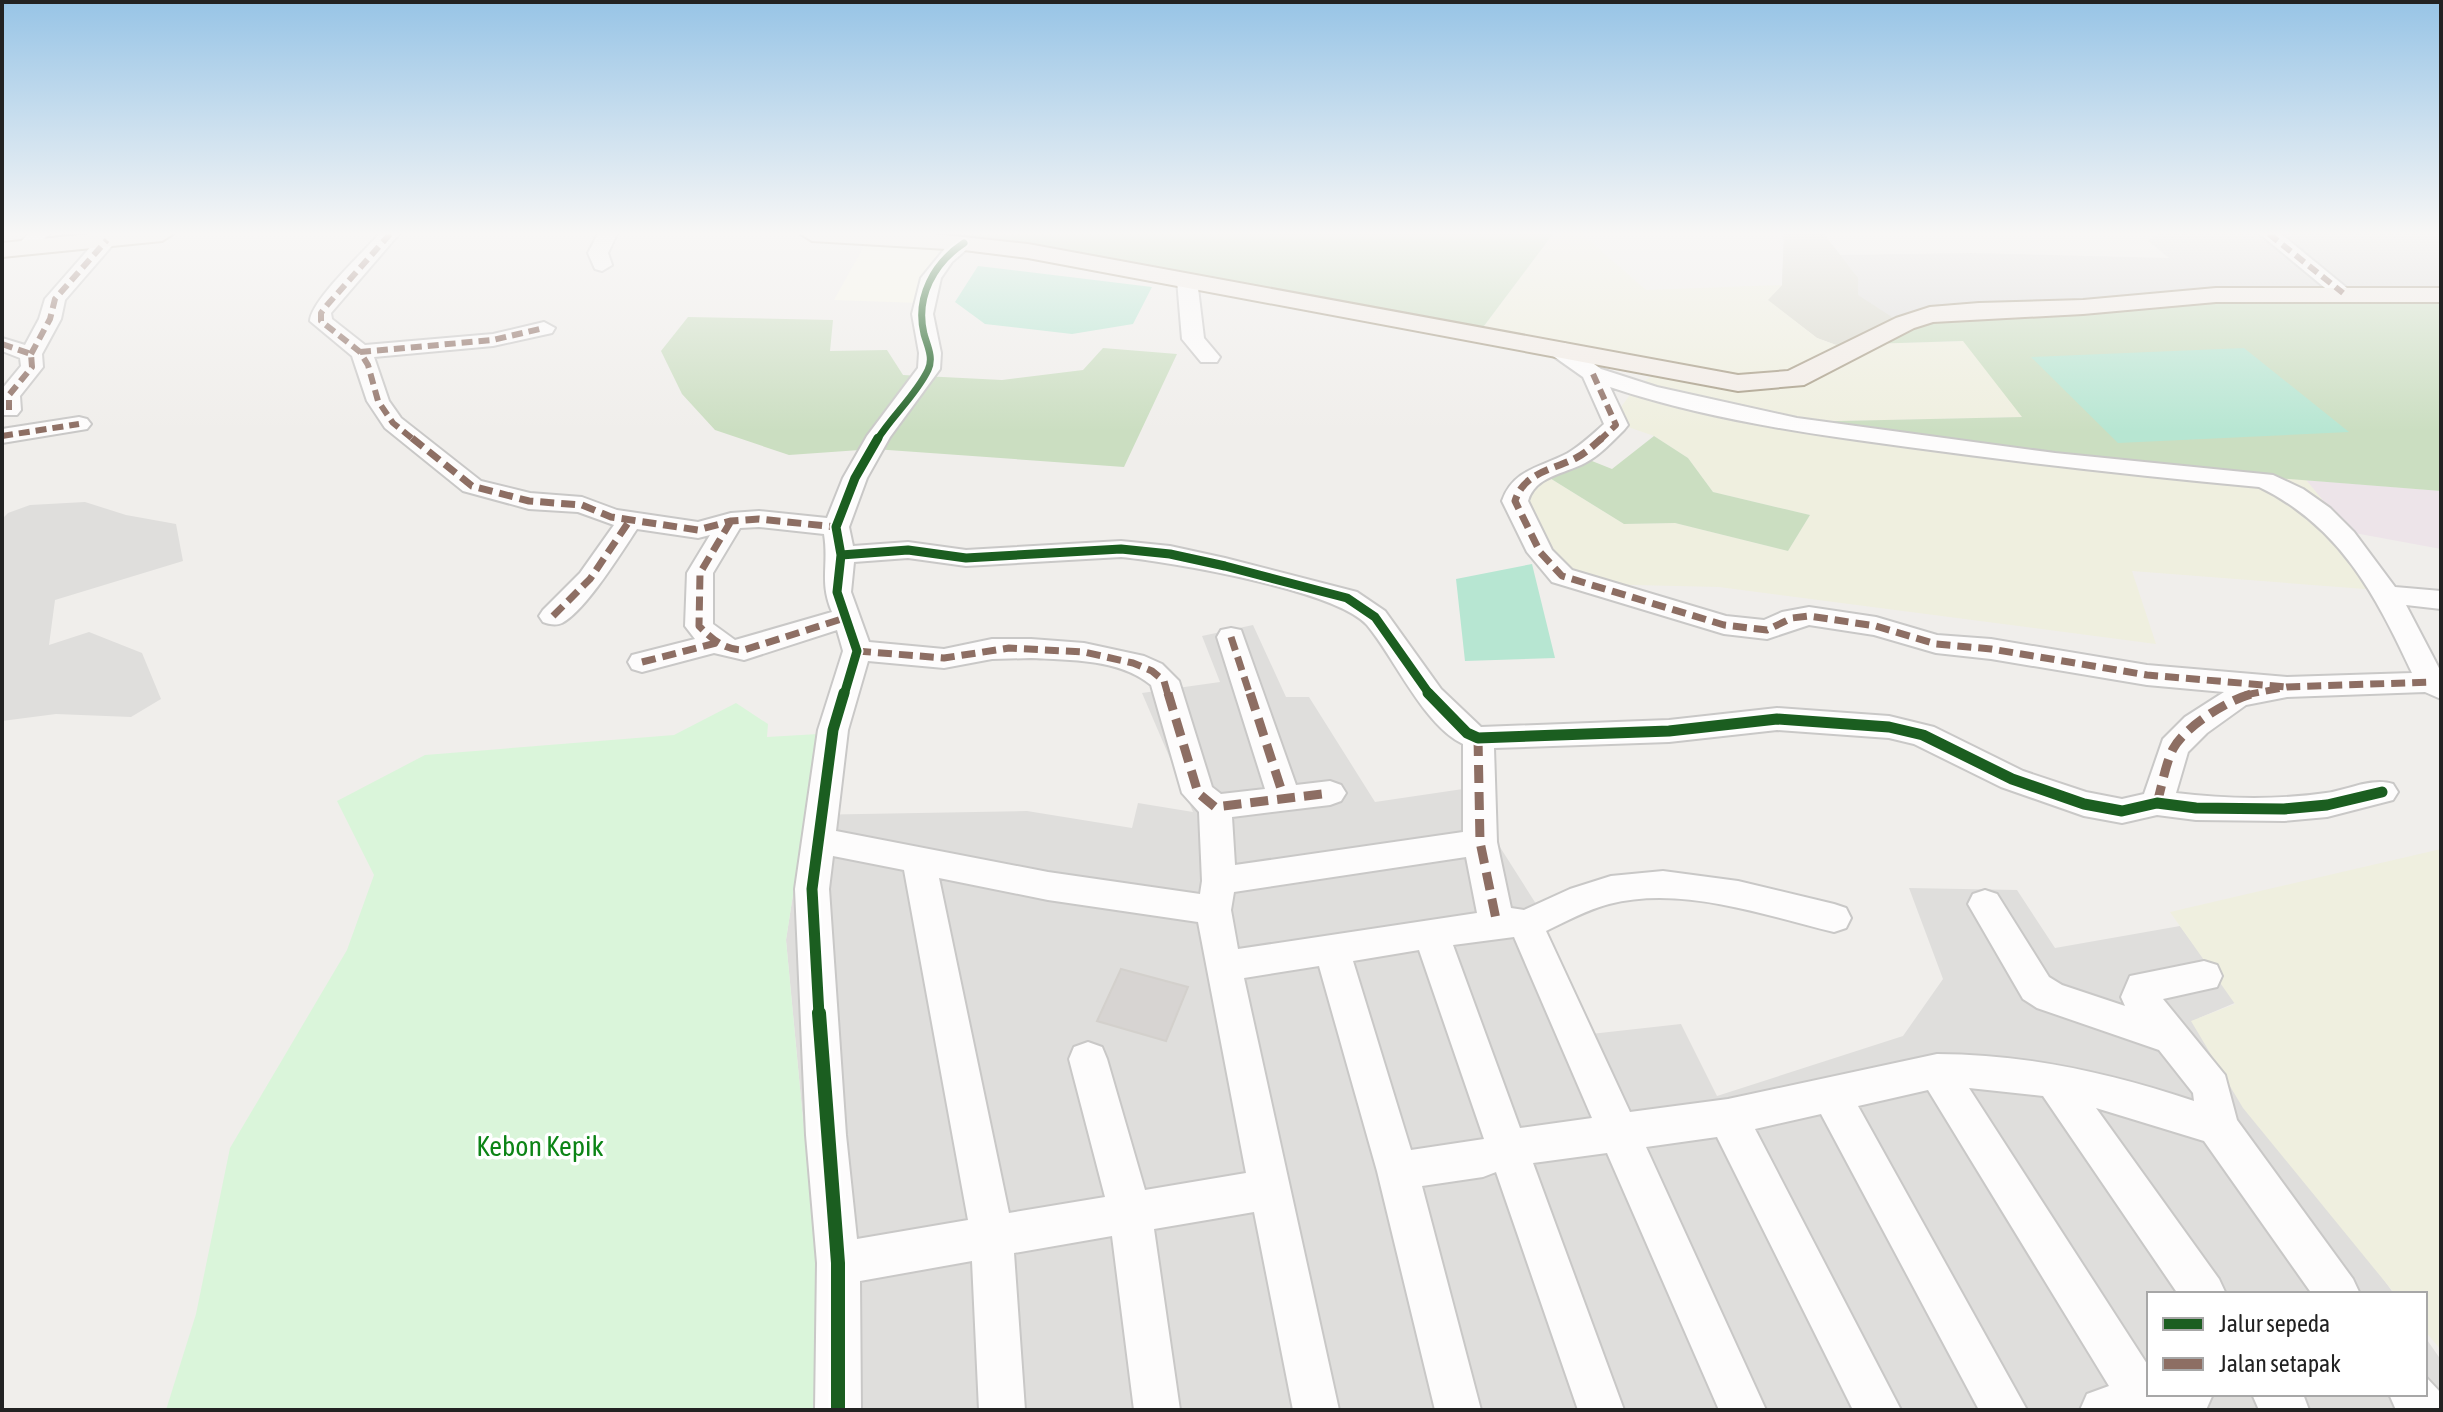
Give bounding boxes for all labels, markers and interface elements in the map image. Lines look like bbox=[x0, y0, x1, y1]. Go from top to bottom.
park label: Kebon Kepik bbox=[476, 1130, 604, 1162]
legend bbox=[2147, 1292, 2427, 1396]
text: Jalur sepeda bbox=[2219, 1310, 2330, 1337]
text: Jalan setapak bbox=[2219, 1350, 2341, 1377]

